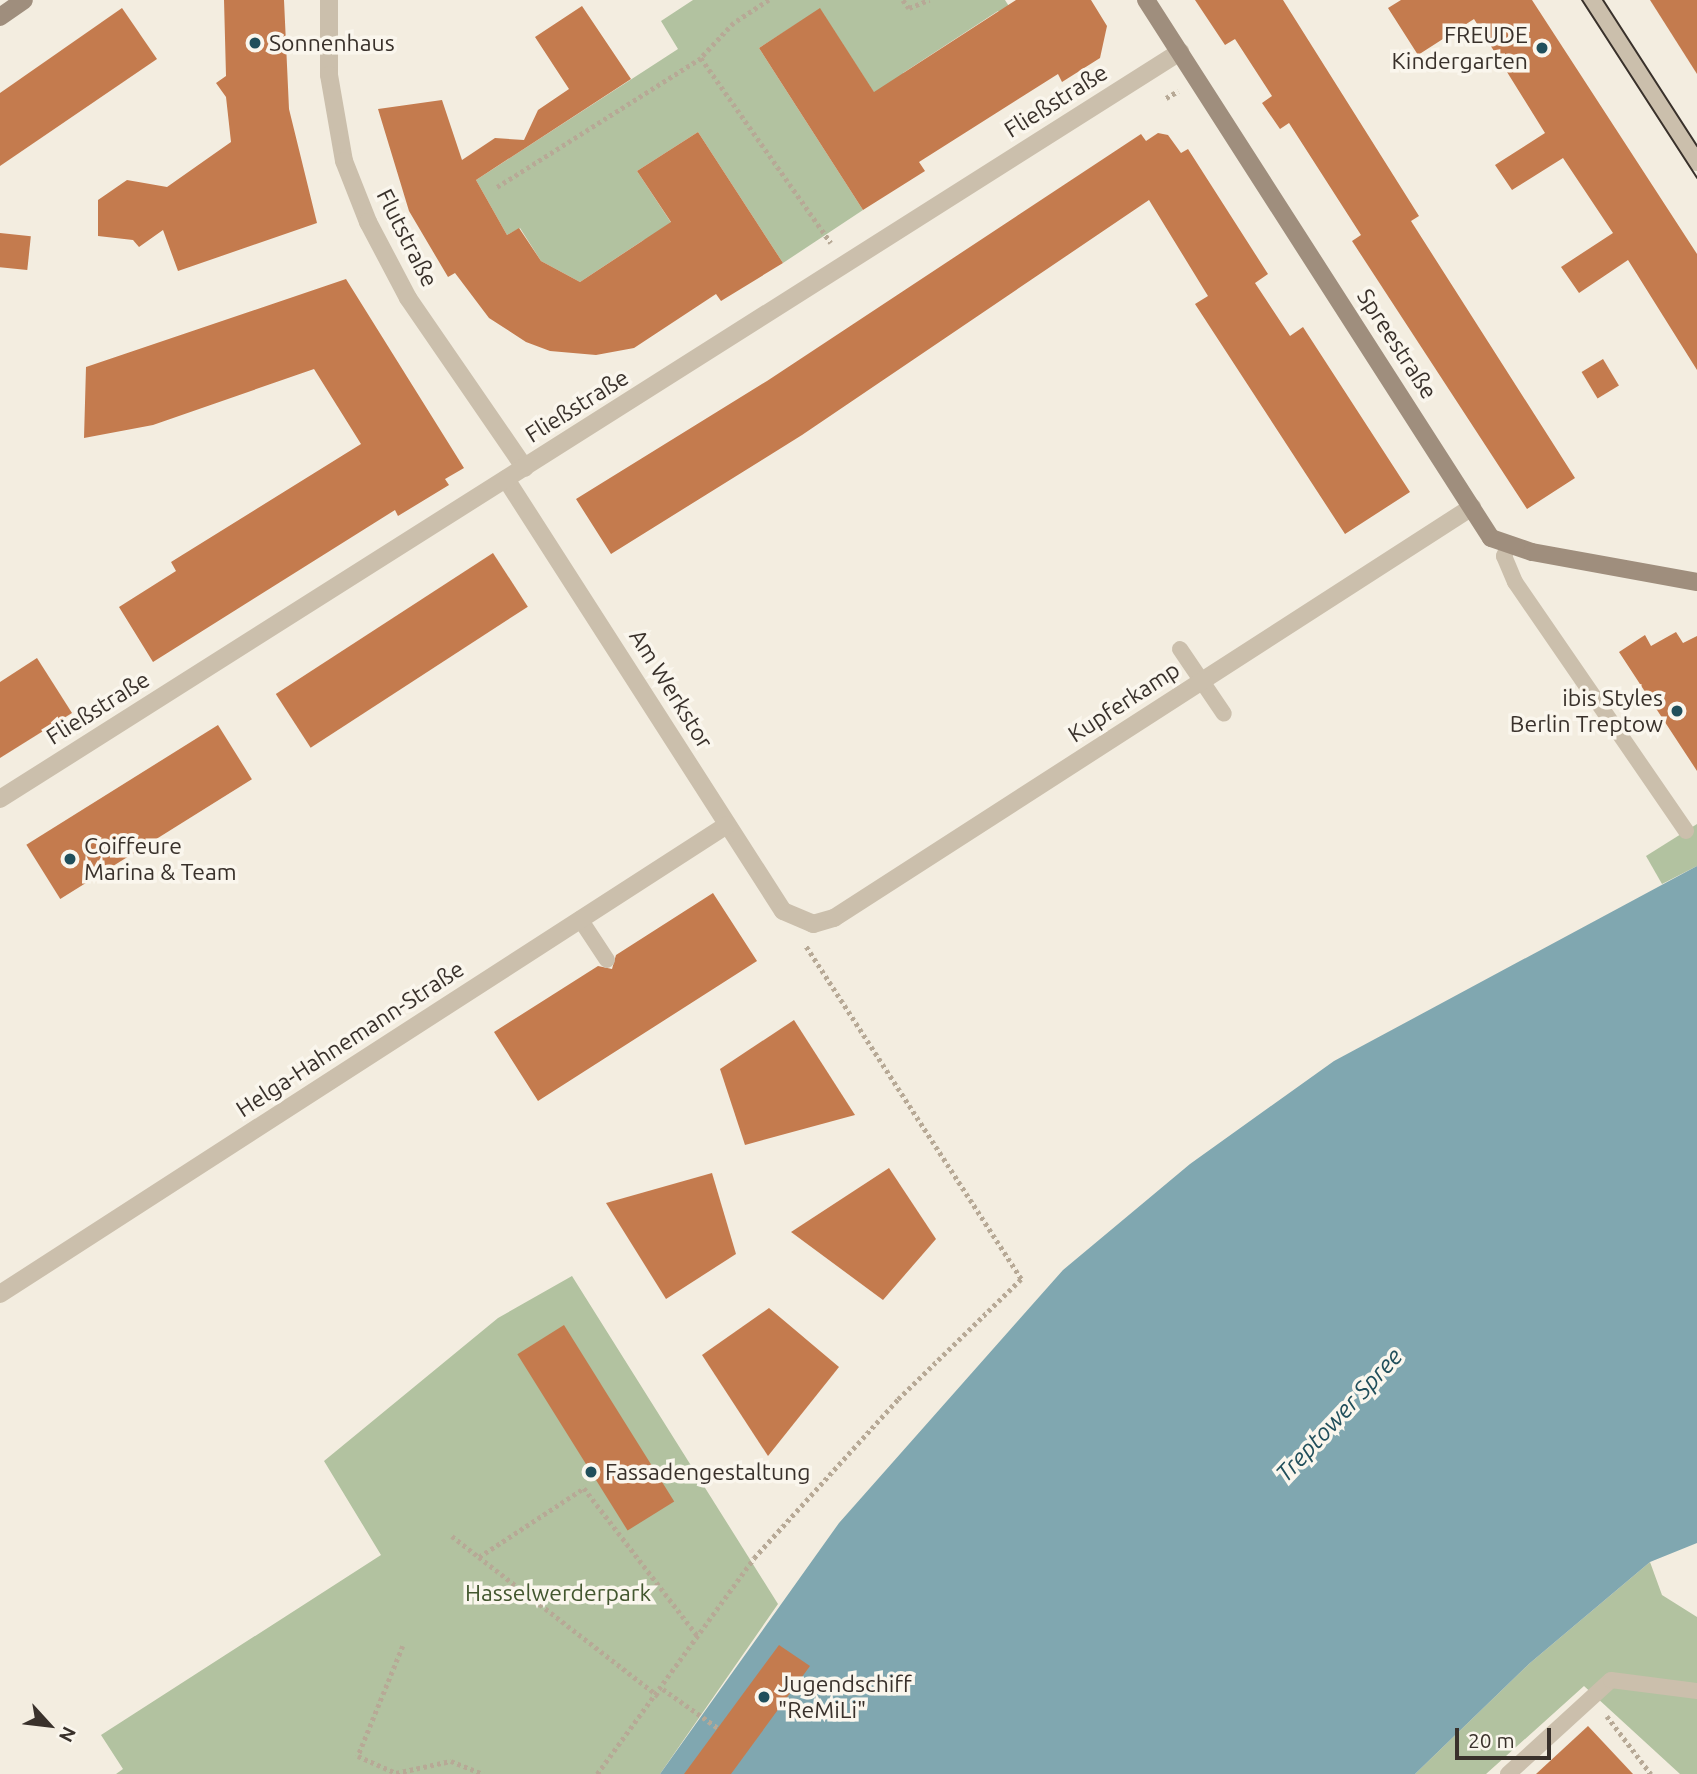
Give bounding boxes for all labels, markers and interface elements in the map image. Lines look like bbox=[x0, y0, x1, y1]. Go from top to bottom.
place label: FREUDE Kindergarten bbox=[1391, 21, 1528, 75]
place label: Sonnenhaus bbox=[269, 29, 395, 57]
marker: Sonnenhaus bbox=[247, 35, 263, 51]
marker: FREUDE Kindergarten bbox=[1534, 40, 1550, 56]
street label: Fließstraße bbox=[999, 58, 1113, 144]
street label: Flutstraße bbox=[371, 184, 443, 292]
street label: Spreestraße bbox=[1351, 284, 1443, 404]
street label: Fließstraße bbox=[520, 363, 634, 449]
street label: Am Werkstor bbox=[623, 624, 719, 754]
street label: Kupferkamp bbox=[1063, 656, 1185, 748]
street label: Fließstraße bbox=[41, 665, 155, 751]
place label: ibis Styles Berlin Treptow bbox=[1510, 684, 1663, 738]
marker: ibis Styles Berlin Treptow bbox=[1669, 703, 1685, 719]
place label: Coiffeure Marina & Team bbox=[84, 832, 237, 886]
marker: Coiffeure Marina & Team bbox=[62, 851, 78, 867]
street label: Helga-Hahnemann-Straße bbox=[231, 955, 469, 1123]
water label: Treptower Spree bbox=[1270, 1342, 1408, 1488]
place label: Fassadengestaltung bbox=[605, 1458, 810, 1486]
marker: Fassadengestaltung bbox=[583, 1464, 599, 1480]
park label: Hasselwerderpark bbox=[465, 1579, 651, 1607]
place label: Jugendschiff "ReMiLi" bbox=[778, 1670, 912, 1724]
marker: Jugendschiff "ReMiLi" bbox=[756, 1689, 772, 1705]
north arrow bbox=[14, 1690, 84, 1760]
scale bar bbox=[1459, 1714, 1555, 1758]
text: N bbox=[55, 1723, 81, 1746]
text: 20 m bbox=[1468, 1728, 1515, 1752]

